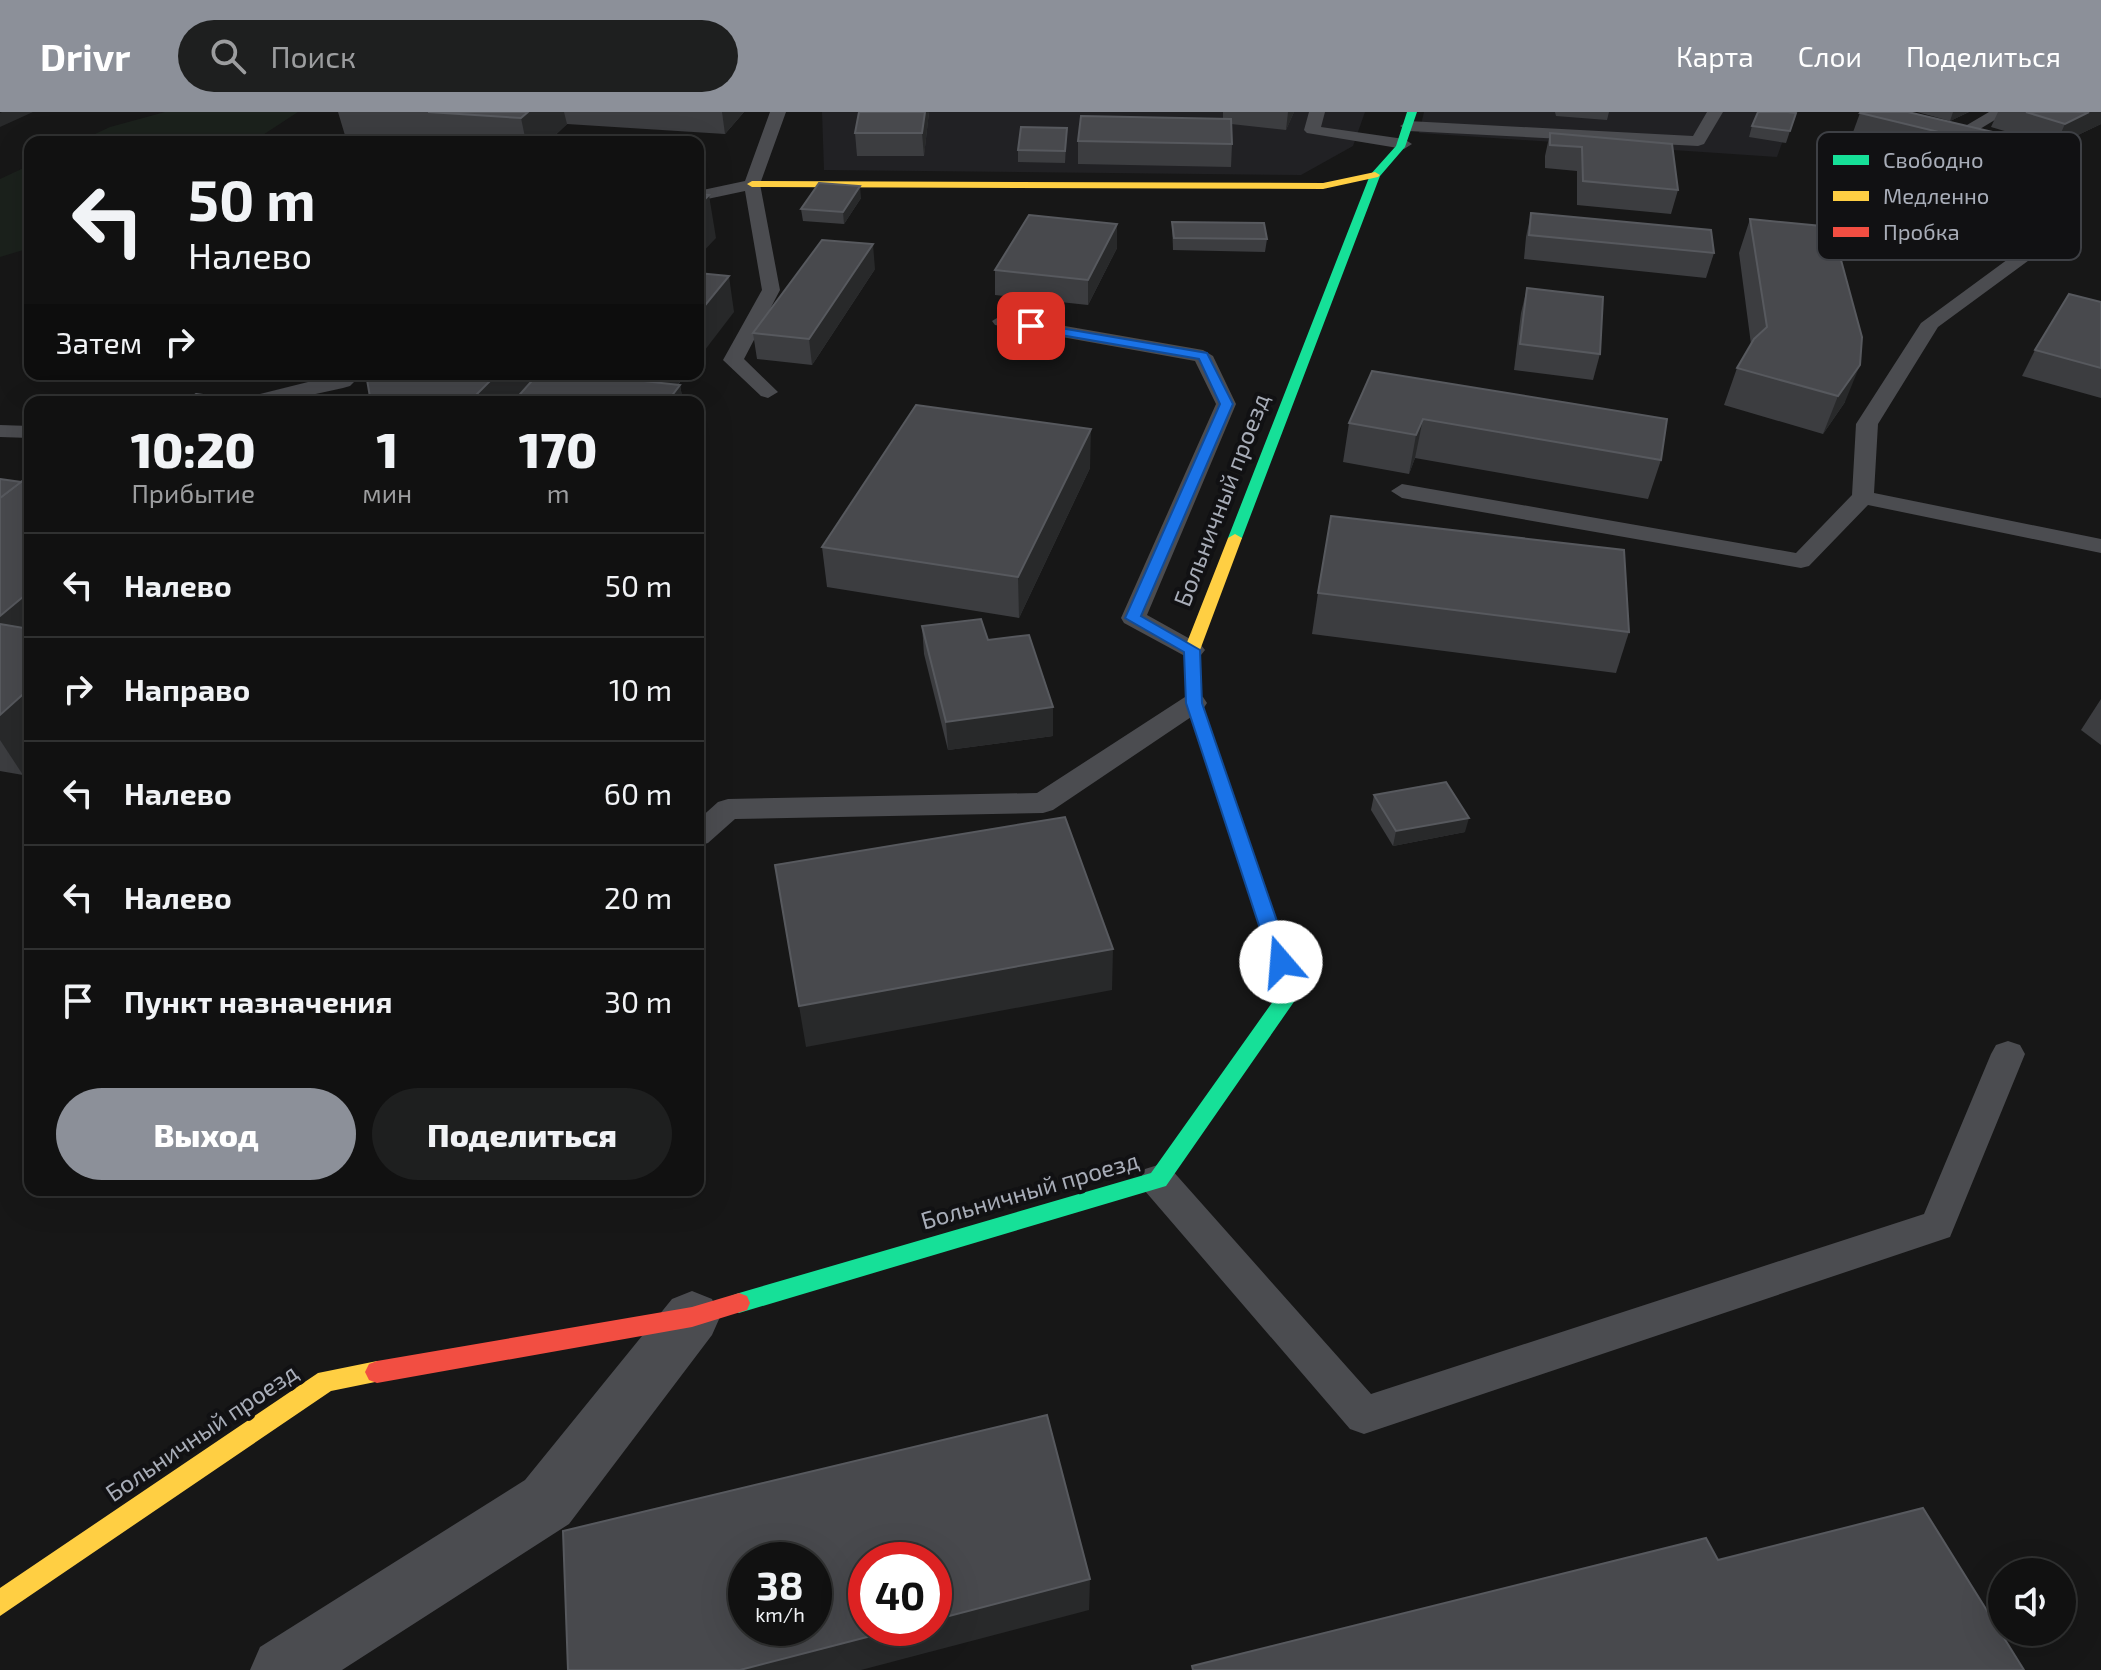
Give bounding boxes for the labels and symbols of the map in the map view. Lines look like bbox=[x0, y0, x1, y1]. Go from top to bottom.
legend bbox=[1817, 132, 2081, 260]
text: Свободно bbox=[1883, 146, 1983, 172]
text: Медленно bbox=[1883, 182, 1989, 208]
text: Пробка bbox=[1883, 218, 1960, 244]
pin bbox=[997, 292, 1065, 360]
street label: Больничный проезд bbox=[1167, 389, 1275, 610]
position arrow bbox=[1239, 920, 1323, 1004]
street label: Больничный проезд bbox=[917, 1145, 1142, 1235]
street label: Больничный проезд bbox=[100, 1357, 303, 1507]
speed limit sign: 40 bbox=[848, 1542, 952, 1646]

